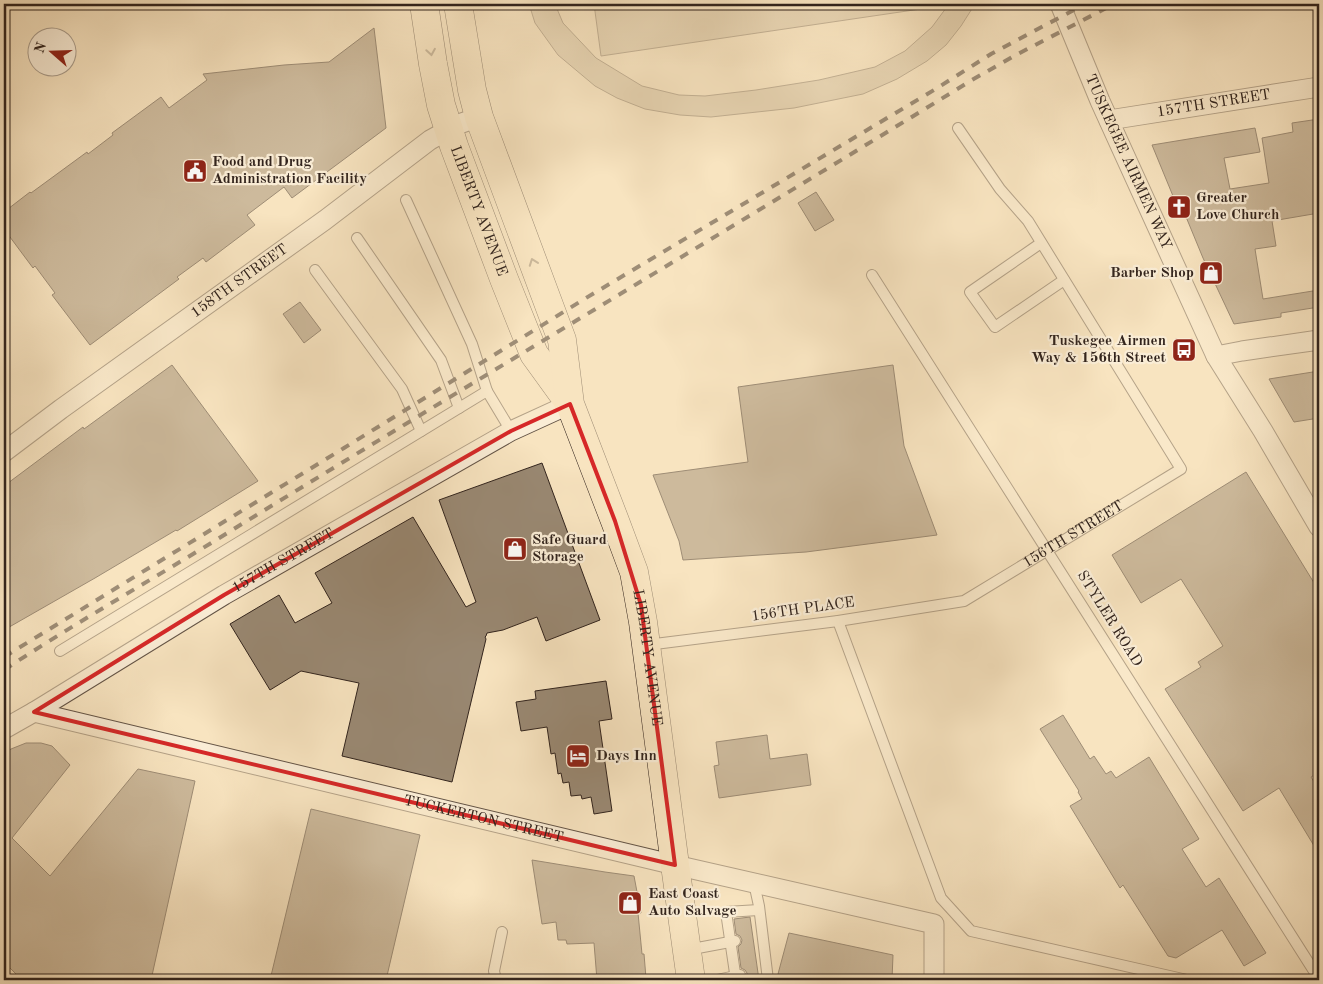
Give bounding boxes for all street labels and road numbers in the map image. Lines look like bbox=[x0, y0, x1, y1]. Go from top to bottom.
street label: TUSKEGEE AIRMEN WAY bbox=[1082, 72, 1174, 252]
street label: 157TH STREET bbox=[1156, 87, 1272, 120]
street label: LIBERTY AVENUE bbox=[447, 144, 510, 278]
street label: 158TH STREET bbox=[188, 242, 291, 321]
street label: 156TH STREET bbox=[1020, 498, 1126, 571]
street label: 157TH STREET bbox=[230, 526, 337, 596]
street label: STYLER ROAD bbox=[1074, 568, 1144, 670]
street label: LIBERTY AVENUE bbox=[630, 588, 664, 727]
street label: 156TH PLACE bbox=[750, 595, 856, 625]
street label: TUCKERTON STREET bbox=[402, 793, 565, 846]

